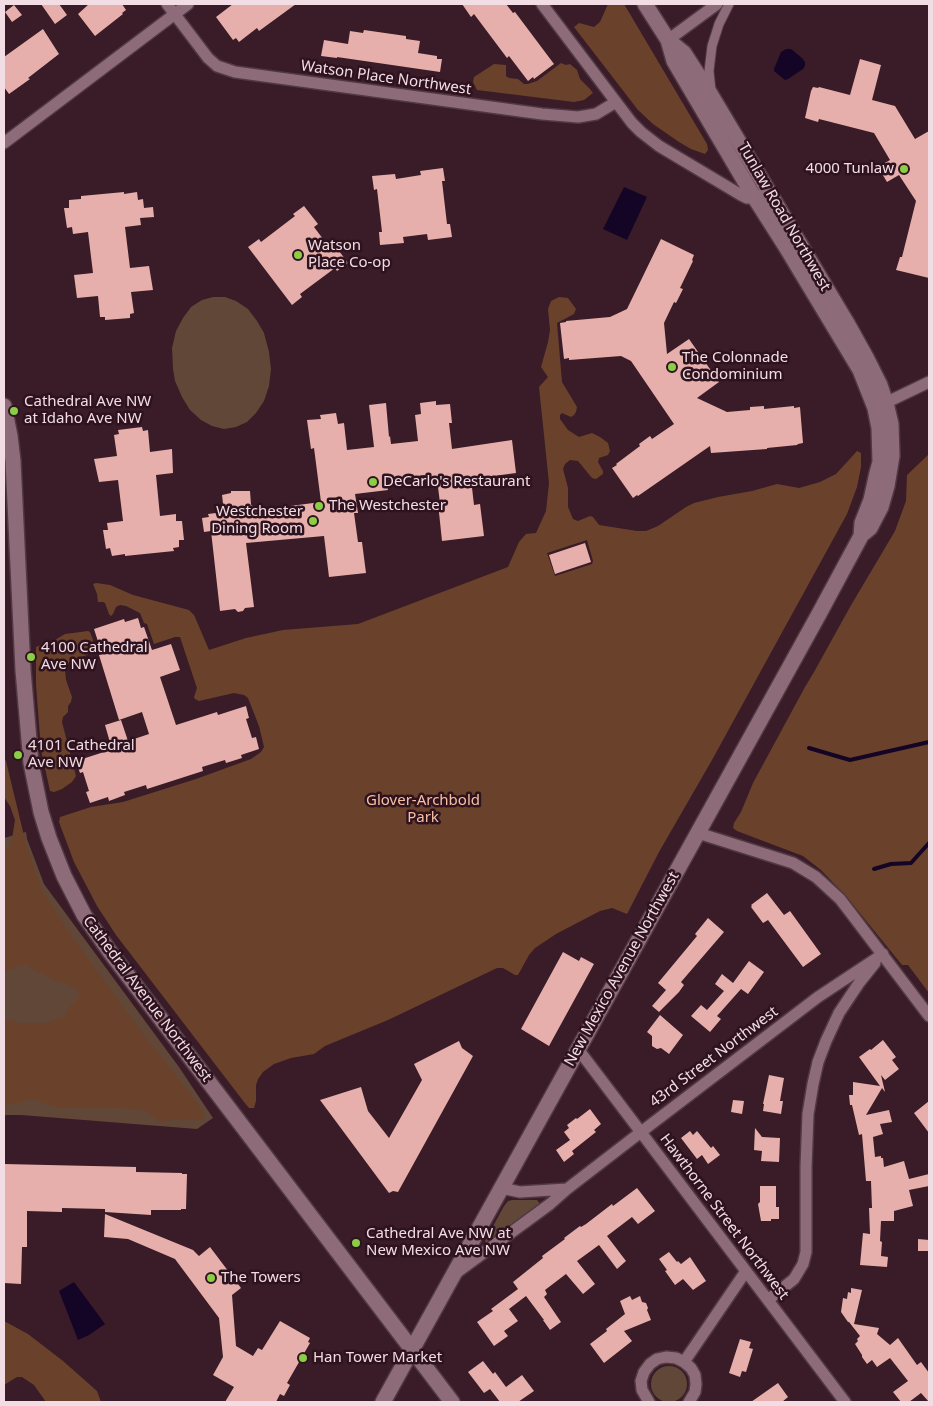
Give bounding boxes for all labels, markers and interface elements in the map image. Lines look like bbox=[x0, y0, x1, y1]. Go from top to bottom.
street label: Watson Place Northwest bbox=[300, 57, 472, 99]
street label: Tunlaw Road Northwest bbox=[734, 140, 834, 294]
place label: 4000 Tunlaw bbox=[806, 160, 894, 178]
marker: 4000 Tunlaw bbox=[898, 163, 910, 175]
place label: Watson Place Co-op bbox=[308, 237, 391, 272]
marker: Watson Place Co-op bbox=[292, 249, 304, 261]
place label: The Colonnade Condominium bbox=[682, 349, 788, 384]
marker: The Colonnade Condominium bbox=[666, 361, 678, 373]
place label: Cathedral Ave NW at Idaho Ave NW bbox=[24, 393, 151, 428]
marker: Cathedral Ave NW at Idaho Ave NW bbox=[8, 405, 20, 417]
place label: DeCarlo's Restaurant bbox=[383, 473, 530, 491]
marker: DeCarlo's Restaurant bbox=[367, 476, 379, 488]
place label: The Westchester bbox=[329, 497, 446, 515]
marker: The Westchester bbox=[313, 500, 325, 512]
place label: Westchester Dining Room bbox=[211, 503, 303, 538]
marker: Westchester Dining Room bbox=[307, 515, 319, 527]
place label: 4100 Cathedral Ave NW bbox=[41, 639, 148, 674]
marker: 4100 Cathedral Ave NW bbox=[25, 651, 37, 663]
place label: 4101 Cathedral Ave NW bbox=[28, 737, 135, 772]
marker: 4101 Cathedral Ave NW bbox=[12, 749, 24, 761]
park label: Glover-Archbold Park bbox=[366, 792, 480, 827]
street label: New Mexico Avenue Northwest bbox=[561, 869, 683, 1069]
street label: Cathedral Avenue Northwest bbox=[79, 912, 215, 1086]
street label: 43rd Street Northwest bbox=[646, 1003, 782, 1111]
street label: Hawthorne Street Northwest bbox=[656, 1131, 792, 1303]
place label: Cathedral Ave NW at New Mexico Ave NW bbox=[366, 1225, 511, 1260]
marker: Cathedral Ave NW at New Mexico Ave NW bbox=[350, 1237, 362, 1249]
place label: The Towers bbox=[221, 1269, 301, 1287]
marker: The Towers bbox=[205, 1272, 217, 1284]
place label: Han Tower Market bbox=[313, 1349, 442, 1367]
marker: Han Tower Market bbox=[297, 1352, 309, 1364]

